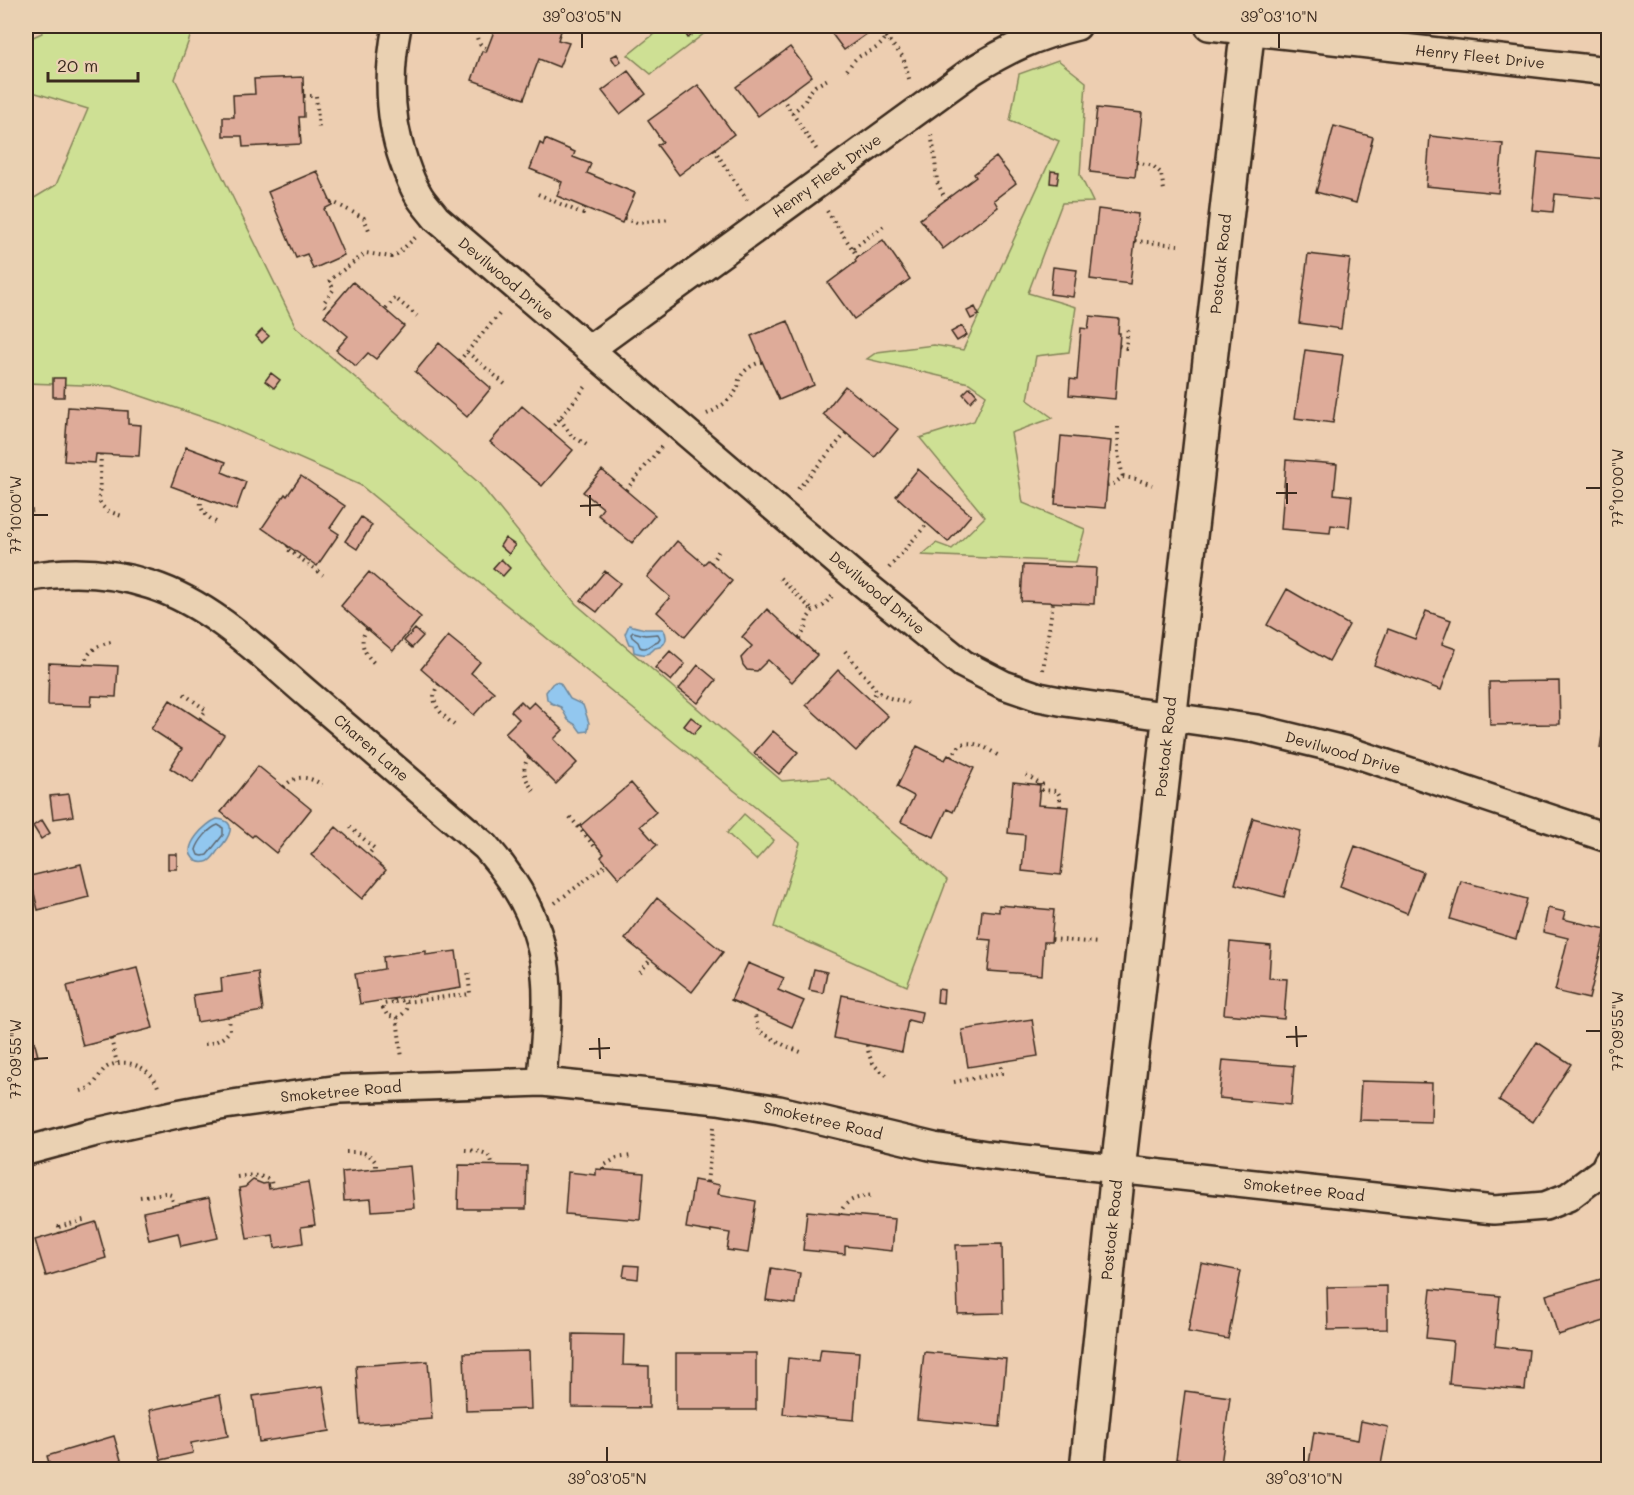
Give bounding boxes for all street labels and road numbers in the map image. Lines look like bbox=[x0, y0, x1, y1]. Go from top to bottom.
street label: Henry Fleet Drive bbox=[1414, 39, 1546, 73]
street label: Henry Fleet Drive bbox=[768, 129, 885, 222]
street label: Postoak Road bbox=[1205, 213, 1235, 315]
street label: Devilwood Drive bbox=[455, 232, 559, 324]
street label: Devilwood Drive bbox=[826, 546, 930, 638]
street label: Postoak Road bbox=[1150, 696, 1180, 798]
street label: Charen Lane bbox=[330, 709, 413, 785]
street label: Devilwood Drive bbox=[1283, 726, 1403, 778]
street label: Smoketree Road bbox=[280, 1076, 402, 1106]
street label: Smoketree Road bbox=[762, 1097, 885, 1143]
street label: Smoketree Road bbox=[1243, 1173, 1366, 1205]
street label: Postoak Road bbox=[1096, 1179, 1126, 1281]

